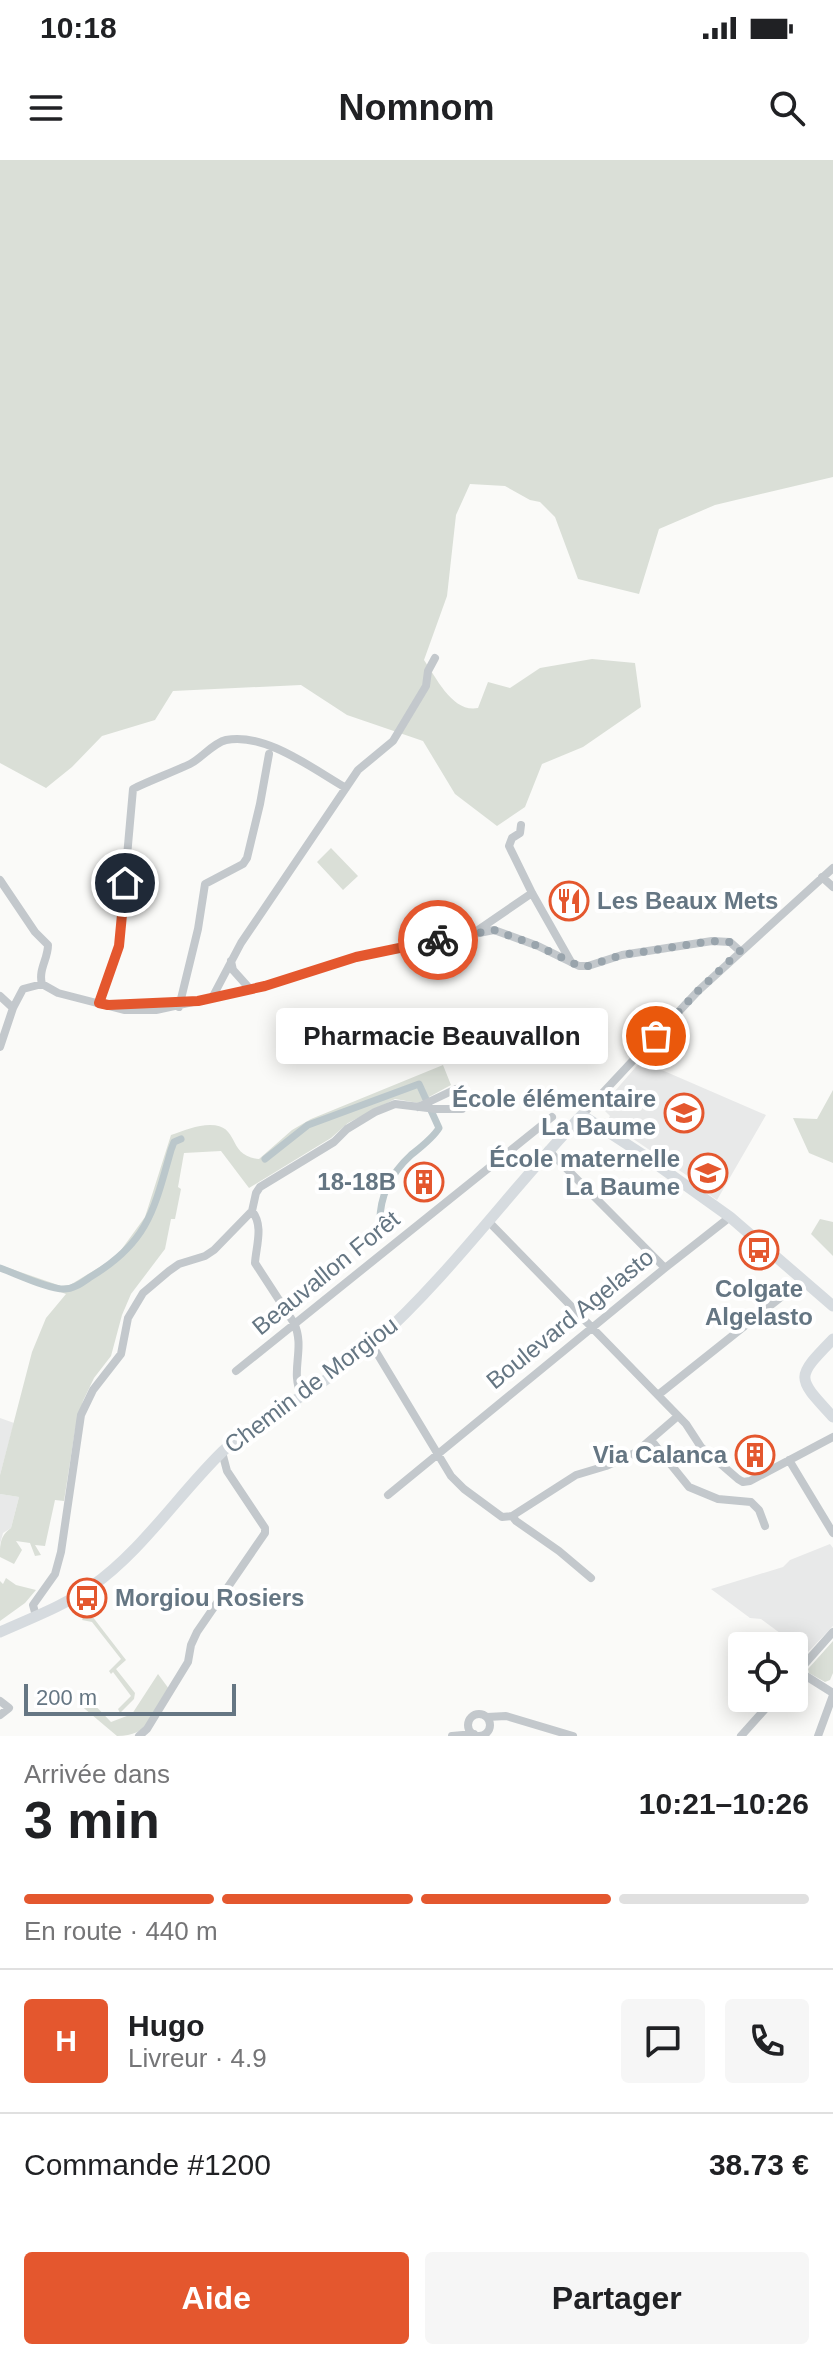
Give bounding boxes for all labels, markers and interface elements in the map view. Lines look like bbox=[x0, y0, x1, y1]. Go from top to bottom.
text: 10:18 bbox=[40, 11, 117, 44]
icon: menu bbox=[24, 86, 68, 130]
icon: search bbox=[765, 86, 809, 130]
text: Nomnom bbox=[339, 87, 495, 128]
pin bbox=[91, 849, 159, 917]
icon: home bbox=[103, 861, 147, 905]
restaurant icon: Les Beaux Mets bbox=[548, 880, 590, 922]
place label: Les Beaux Mets bbox=[597, 887, 778, 914]
courier bbox=[398, 900, 478, 980]
icon: bike bbox=[416, 918, 460, 962]
pin bbox=[622, 1002, 690, 1070]
callout: Pharmacie Beauvallon bbox=[276, 1008, 608, 1064]
icon: bag bbox=[634, 1014, 678, 1058]
text: Pharmacie Beauvallon bbox=[303, 1021, 581, 1051]
place label: École élémentaire La Baume bbox=[452, 1085, 656, 1140]
school or university icon: École élémentaire La Baume bbox=[663, 1092, 705, 1134]
place label: École maternelle La Baume bbox=[489, 1145, 680, 1200]
school or university icon: École maternelle La Baume bbox=[687, 1152, 729, 1194]
building icon: 18-18B bbox=[403, 1161, 445, 1203]
place label: 18-18B bbox=[317, 1168, 396, 1195]
street label: Beauvallon Forêt bbox=[247, 1205, 405, 1340]
bus stop icon: Colgate Algelasto bbox=[738, 1229, 780, 1271]
street label: Boulevard Agelasto bbox=[481, 1243, 659, 1394]
place label: Colgate Algelasto bbox=[705, 1275, 813, 1330]
street label: Chemin de Morgiou bbox=[219, 1311, 402, 1458]
building icon: Via Calanca bbox=[734, 1434, 776, 1476]
place label: Via Calanca bbox=[593, 1441, 728, 1468]
bus stop icon: Morgiou Rosiers bbox=[66, 1577, 108, 1619]
place label: Morgiou Rosiers bbox=[115, 1584, 304, 1611]
map controls bbox=[728, 1632, 808, 1712]
button: locate bbox=[728, 1632, 808, 1712]
scale bar bbox=[24, 1680, 236, 1716]
text: 200 m bbox=[36, 1685, 97, 1710]
text: Arrivée dans bbox=[24, 1759, 170, 1789]
text: 10:21–10:26 bbox=[639, 1787, 809, 1820]
text: 3 min bbox=[24, 1791, 160, 1849]
text: En route · 440 m bbox=[24, 1916, 218, 1946]
button: chat bbox=[621, 1999, 705, 2083]
button: phone bbox=[725, 1999, 809, 2083]
text: Hugo bbox=[128, 2009, 205, 2042]
text: H bbox=[55, 2024, 77, 2057]
text: Livreur · 4.9 bbox=[128, 2043, 267, 2073]
text: Commande #1200 bbox=[24, 2148, 271, 2181]
text: 38.73 € bbox=[709, 2148, 809, 2181]
button: Aide bbox=[24, 2252, 409, 2344]
button: Partager bbox=[425, 2252, 809, 2344]

